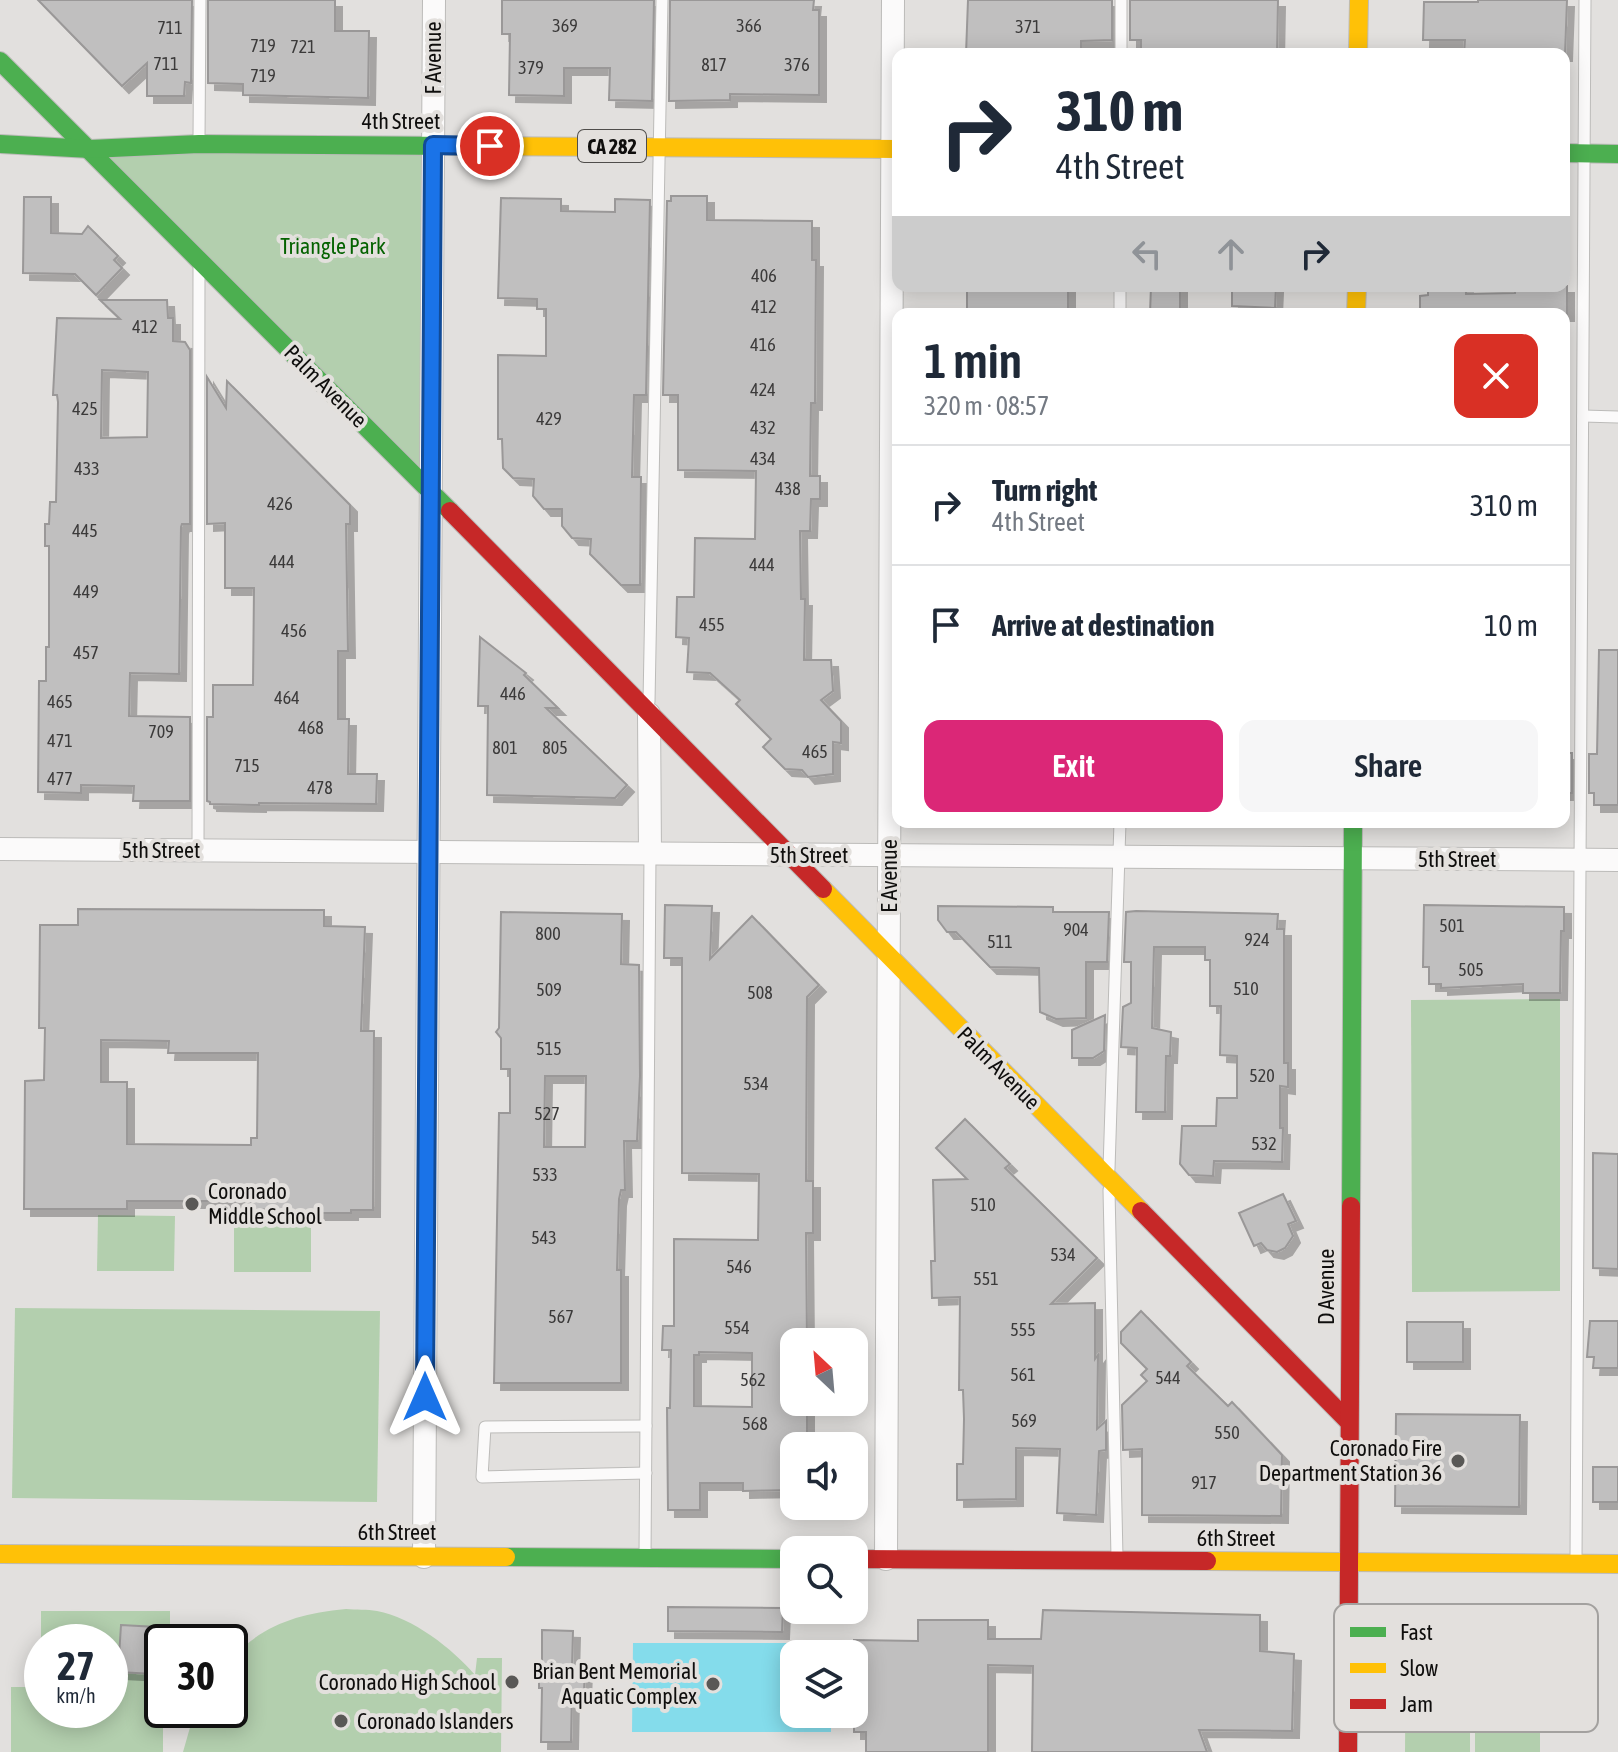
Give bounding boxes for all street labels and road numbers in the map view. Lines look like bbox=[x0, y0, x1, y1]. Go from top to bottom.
street label: F Avenue bbox=[420, 22, 446, 94]
street label: 4th Street bbox=[362, 108, 440, 134]
road number: CA 282 bbox=[578, 130, 646, 162]
street label: Palm Avenue bbox=[279, 339, 373, 433]
street label: 5th Street bbox=[122, 837, 200, 863]
street label: E Avenue bbox=[876, 839, 902, 913]
street label: 5th Street bbox=[770, 842, 848, 868]
street label: 5th Street bbox=[1418, 846, 1496, 872]
street label: Palm Avenue bbox=[952, 1021, 1046, 1115]
street label: D Avenue bbox=[1313, 1249, 1339, 1325]
street label: 6th Street bbox=[358, 1519, 436, 1545]
street label: 6th Street bbox=[1197, 1525, 1275, 1551]

